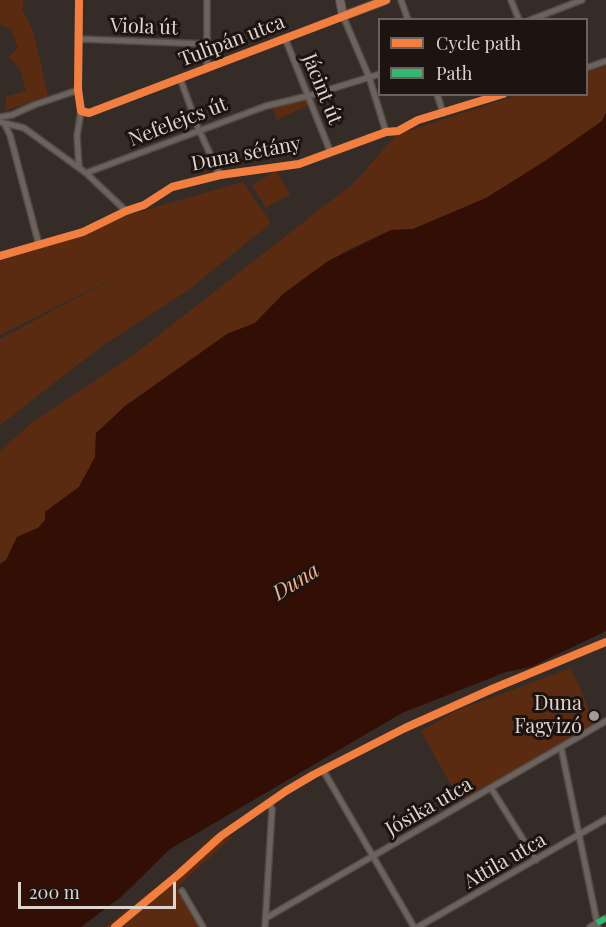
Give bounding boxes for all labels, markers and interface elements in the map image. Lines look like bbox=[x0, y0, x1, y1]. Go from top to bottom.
street label: Tulipán utca bbox=[176, 10, 288, 72]
street label: Viola út bbox=[110, 14, 178, 40]
legend bbox=[378, 18, 588, 96]
text: Cycle path bbox=[436, 31, 521, 55]
street label: Jácint út bbox=[297, 50, 347, 128]
text: Path bbox=[436, 61, 472, 85]
street label: Nefelejcs út bbox=[125, 92, 231, 152]
street label: Duna sétány bbox=[189, 132, 303, 176]
water label: Duna bbox=[268, 558, 324, 606]
place label: Duna Fagyizó bbox=[514, 692, 582, 739]
marker: Duna Fagyizó bbox=[587, 709, 601, 723]
street label: Jósika utca bbox=[381, 773, 477, 841]
street label: Attila utca bbox=[460, 828, 550, 894]
scale bar bbox=[21, 870, 178, 908]
text: 200 m bbox=[29, 880, 80, 904]

